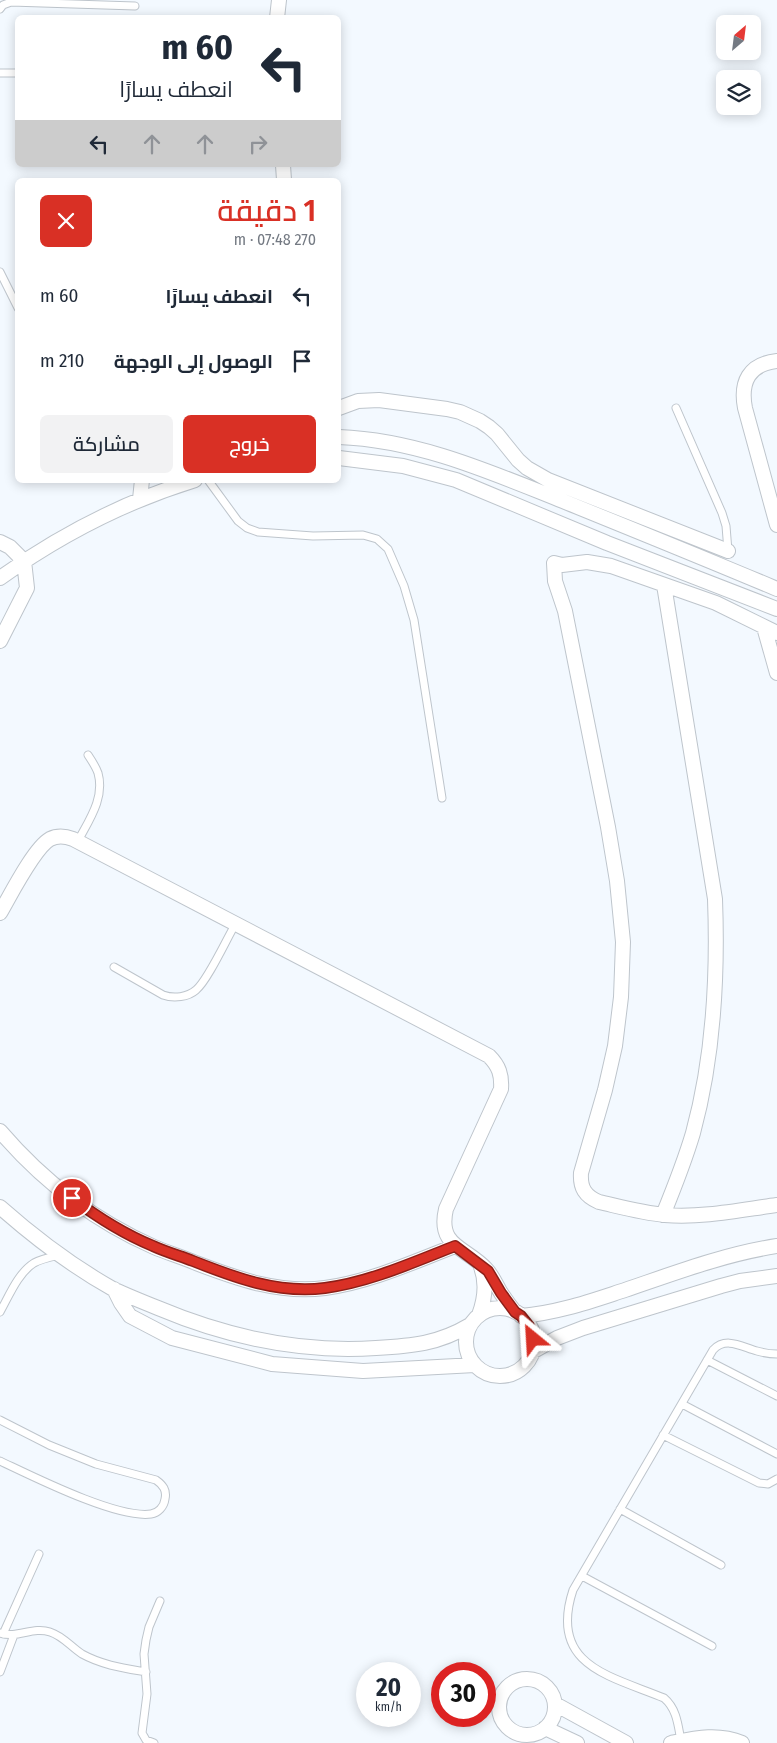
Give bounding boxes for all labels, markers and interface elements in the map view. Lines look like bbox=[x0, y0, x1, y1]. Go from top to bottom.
north arrow bbox=[716, 15, 761, 60]
map controls bbox=[716, 15, 761, 115]
text: 60 m bbox=[162, 26, 233, 68]
icon: left bbox=[251, 35, 316, 100]
button: layers bbox=[716, 70, 761, 115]
text: انعطف يسارًا bbox=[119, 76, 233, 103]
icon: left bbox=[85, 130, 113, 158]
icon: ahead bbox=[138, 130, 166, 158]
icon: ahead bbox=[191, 130, 219, 158]
icon: right bbox=[244, 130, 272, 158]
text: 1 دقيقة bbox=[217, 193, 316, 229]
button: close bbox=[40, 195, 92, 247]
text: 270 m · 07:48 bbox=[234, 230, 316, 249]
icon: left bbox=[288, 282, 316, 310]
text: 60 m bbox=[40, 284, 78, 307]
text: انعطف يسارًا bbox=[165, 285, 273, 308]
icon: arrive bbox=[288, 347, 316, 375]
text: 210 m bbox=[40, 349, 84, 372]
text: الوصول إلى الوجهة bbox=[114, 350, 273, 373]
button: مشاركة bbox=[40, 415, 173, 473]
button: خروج bbox=[183, 415, 316, 473]
pin bbox=[51, 1177, 93, 1219]
icon: arrive bbox=[58, 1184, 86, 1212]
position arrow bbox=[506, 1312, 558, 1364]
speed limit sign: 30 bbox=[431, 1662, 496, 1727]
text: 20 bbox=[376, 1673, 401, 1703]
text: km/h bbox=[375, 1700, 402, 1714]

